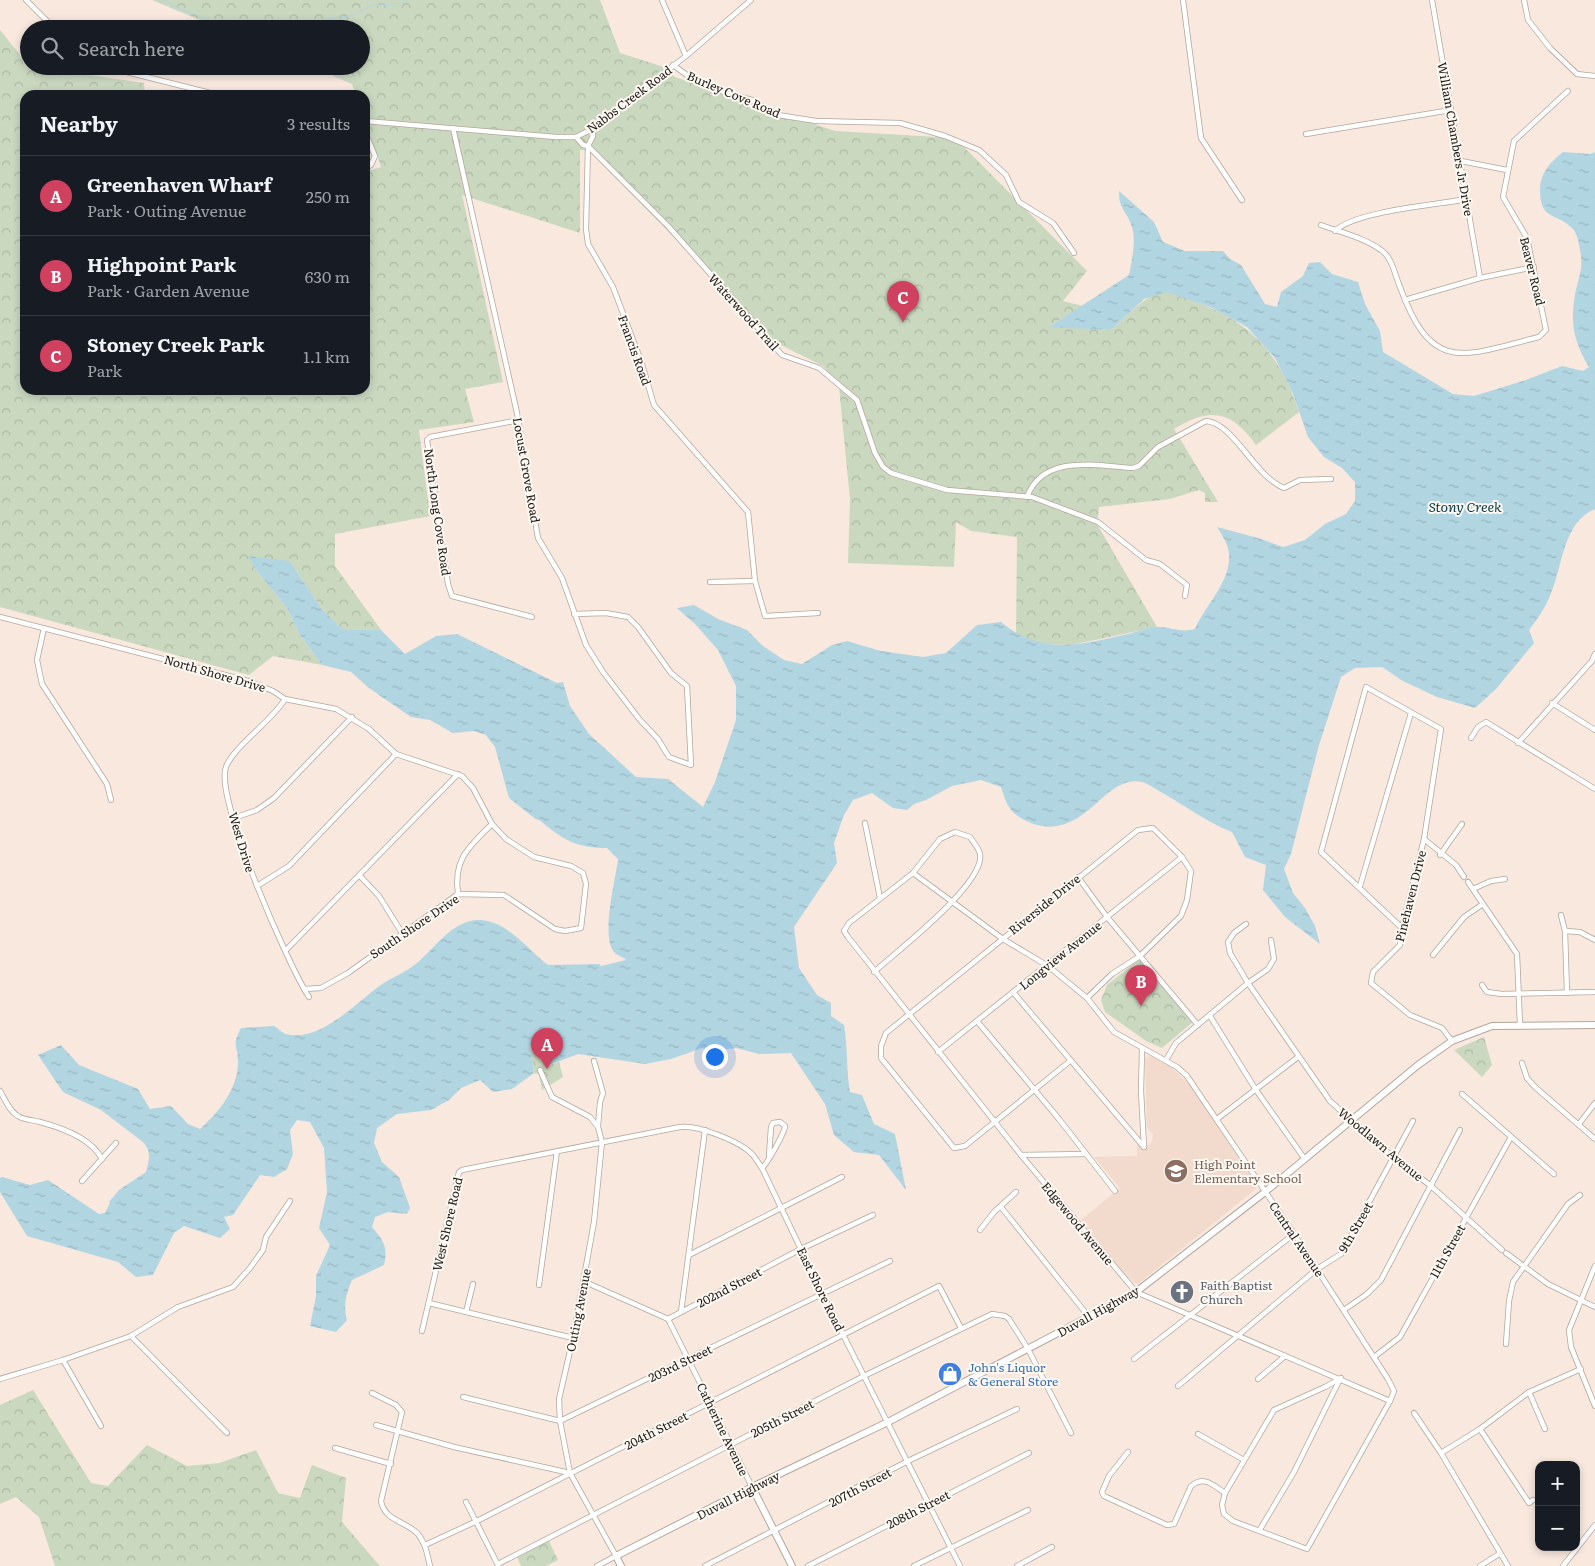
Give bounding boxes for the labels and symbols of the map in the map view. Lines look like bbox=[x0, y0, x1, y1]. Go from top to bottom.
street label: Nabbs Creek Road bbox=[583, 61, 676, 137]
street label: William Chambers Jr Drive bbox=[1434, 61, 1478, 217]
street label: Burley Cove Road bbox=[684, 66, 784, 122]
street label: Beaver Road bbox=[1516, 235, 1550, 308]
street label: Waterwood Trail bbox=[704, 269, 784, 355]
pin: C bbox=[887, 281, 919, 322]
street label: Francis Road bbox=[614, 312, 656, 388]
street label: Locust Grove Road bbox=[509, 416, 545, 525]
street label: North Long Cove Road bbox=[420, 447, 456, 578]
water label: Stony Creek bbox=[1428, 496, 1502, 516]
street label: North Shore Drive bbox=[162, 650, 268, 696]
street label: West Drive bbox=[224, 810, 260, 874]
street label: Pinehaven Drive bbox=[1390, 848, 1430, 944]
street label: Riverside Drive bbox=[1004, 869, 1084, 939]
street label: South Shore Drive bbox=[366, 889, 462, 963]
street label: Longview Avenue bbox=[1015, 916, 1105, 994]
pin: B bbox=[1125, 965, 1157, 1006]
pin: A bbox=[531, 1028, 563, 1069]
your location bbox=[702, 1044, 728, 1070]
street label: Woodlawn Avenue bbox=[1335, 1103, 1427, 1185]
place label: High Point Elementary School bbox=[1194, 1155, 1302, 1187]
school or university icon: High Point Elementary School bbox=[1163, 1158, 1189, 1184]
street label: West Shore Road bbox=[427, 1175, 467, 1273]
street label: Edgewood Avenue bbox=[1038, 1178, 1118, 1268]
street label: Central Avenue bbox=[1265, 1198, 1329, 1280]
street label: 9th Street bbox=[1333, 1198, 1377, 1256]
street label: 11th Street bbox=[1425, 1221, 1469, 1281]
street label: East Shore Road bbox=[793, 1244, 849, 1335]
street label: 202nd Street bbox=[693, 1262, 765, 1312]
street label: Outing Avenue bbox=[561, 1267, 595, 1353]
place label: Faith Baptist Church bbox=[1200, 1276, 1273, 1308]
church icon: Faith Baptist Church bbox=[1169, 1279, 1195, 1305]
street label: Duvall Highway bbox=[1054, 1281, 1142, 1341]
street label: 203rd Street bbox=[645, 1340, 715, 1386]
place label: John's Liquor & General Store bbox=[968, 1358, 1058, 1390]
shop icon: John's Liquor & General Store bbox=[937, 1361, 963, 1387]
street label: Catherine Avenue bbox=[693, 1379, 753, 1479]
street label: 205th Street bbox=[747, 1394, 817, 1442]
street label: 204th Street bbox=[621, 1406, 691, 1454]
street label: 207th Street bbox=[825, 1463, 895, 1511]
street label: Duvall Highway bbox=[693, 1466, 783, 1524]
street label: 208th Street bbox=[883, 1485, 953, 1533]

